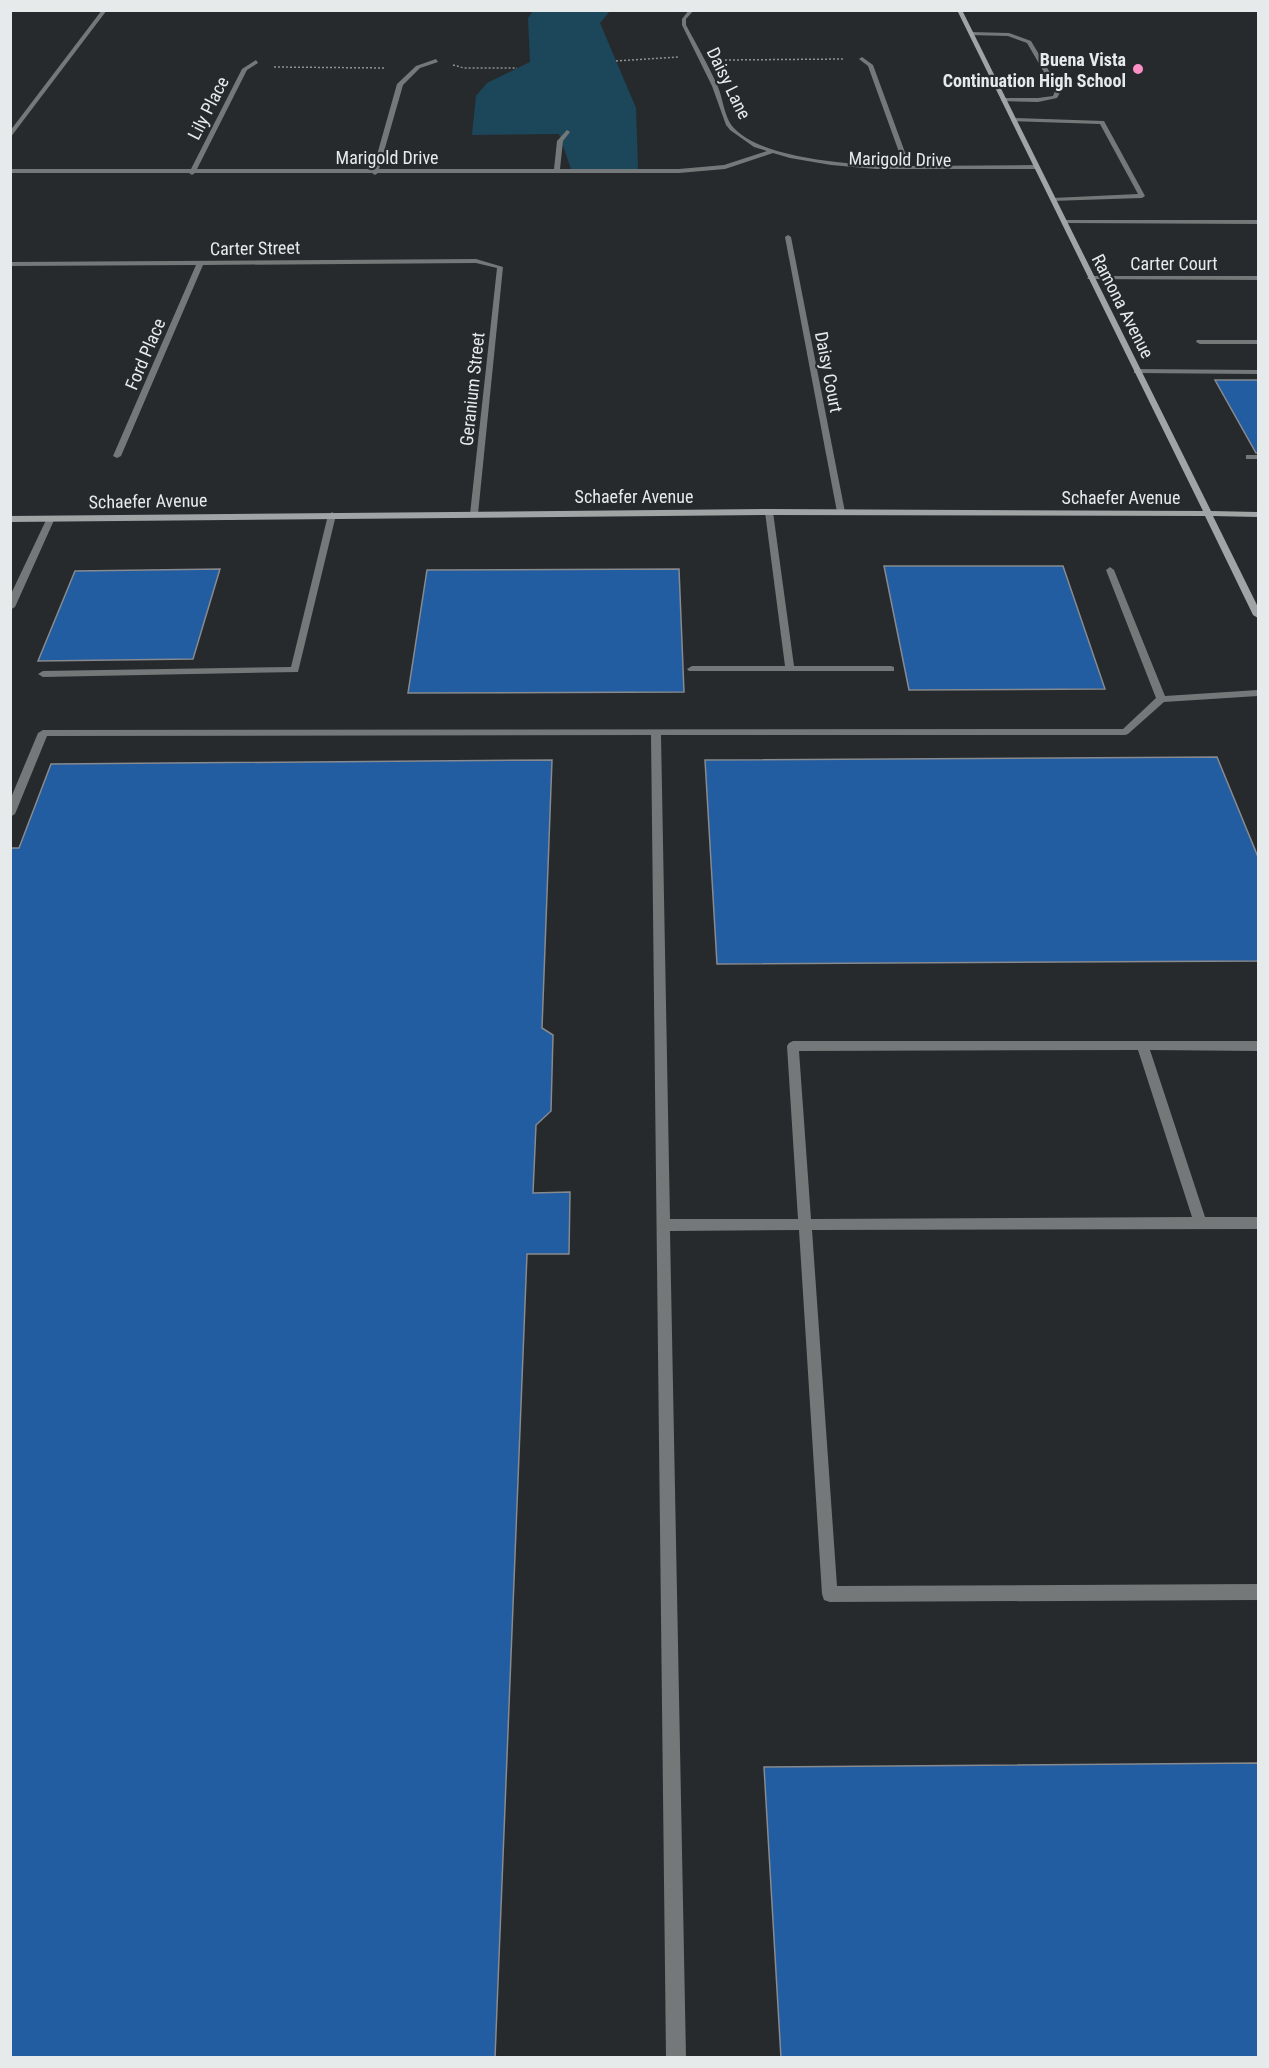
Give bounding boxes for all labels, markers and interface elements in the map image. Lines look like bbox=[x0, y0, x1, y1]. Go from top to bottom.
street label: Daisy Lane bbox=[703, 44, 755, 122]
place label: Buena Vista Continuation High School bbox=[943, 49, 1126, 91]
marker: Buena Vista Continuation High School bbox=[1131, 62, 1145, 76]
street label: Lily Place bbox=[183, 73, 233, 143]
street label: Marigold Drive bbox=[336, 147, 438, 168]
street label: Marigold Drive bbox=[848, 148, 952, 170]
street label: Carter Street bbox=[210, 237, 300, 259]
street label: Ramona Avenue bbox=[1088, 250, 1158, 362]
street label: Carter Court bbox=[1130, 253, 1218, 274]
street label: Ford Place bbox=[121, 315, 169, 393]
street label: Daisy Court bbox=[811, 330, 847, 414]
street label: Geranium Street bbox=[456, 331, 488, 447]
street label: Schaefer Avenue bbox=[575, 486, 693, 507]
street label: Schaefer Avenue bbox=[1062, 487, 1180, 508]
street label: Schaefer Avenue bbox=[88, 489, 208, 513]

